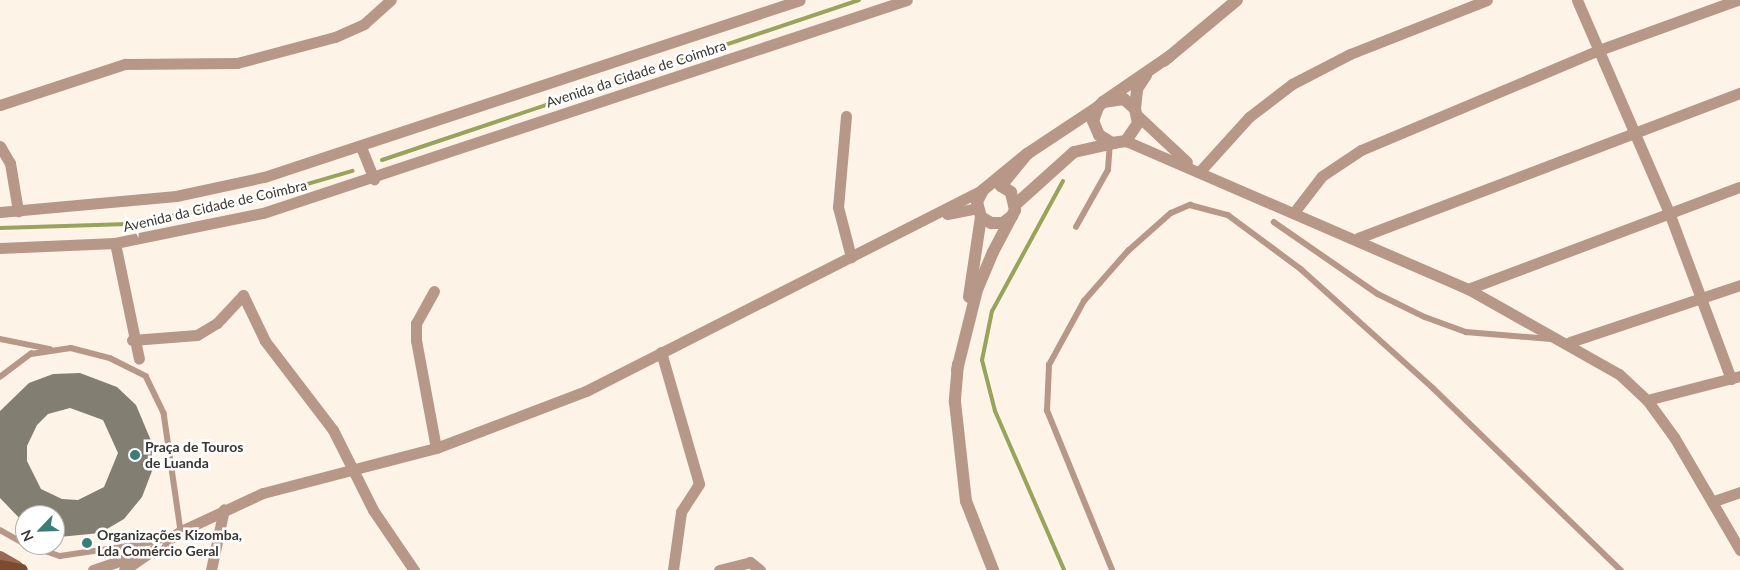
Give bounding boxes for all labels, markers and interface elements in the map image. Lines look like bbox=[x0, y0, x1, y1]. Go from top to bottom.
street label: Avenida da Cidade de Coimbra bbox=[544, 37, 728, 111]
street label: Avenida da Cidade de Coimbra bbox=[121, 177, 309, 235]
place label: Praça de Touros de Luanda bbox=[145, 439, 244, 472]
marker: Praça de Touros de Luanda bbox=[129, 449, 141, 461]
north arrow bbox=[15, 505, 65, 555]
place label: Organizações Kizomba, Lda Comércio Geral bbox=[97, 527, 242, 560]
text: N bbox=[17, 528, 37, 544]
marker: Organizações Kizomba, Lda Comércio Geral bbox=[81, 537, 93, 549]

